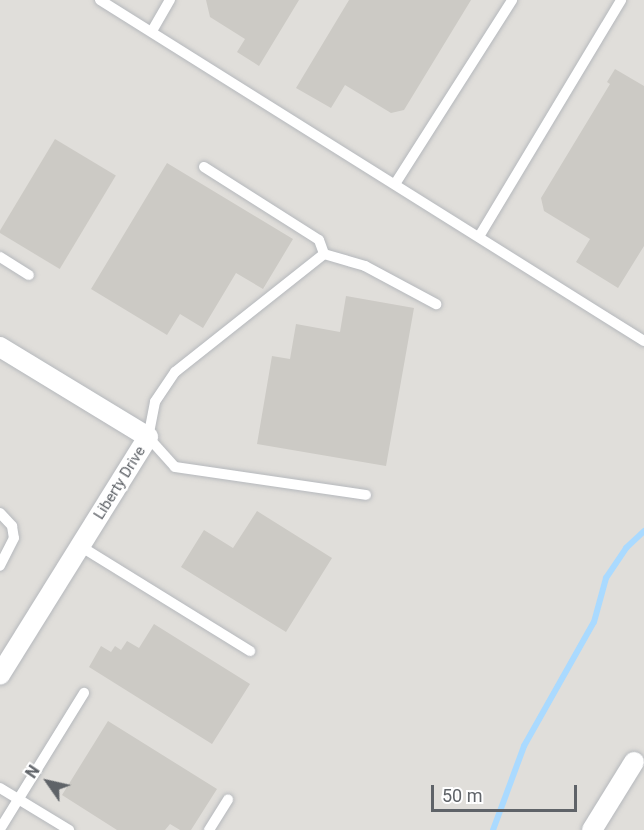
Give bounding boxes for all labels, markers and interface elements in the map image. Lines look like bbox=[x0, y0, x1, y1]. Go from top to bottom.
street label: Liberty Drive bbox=[90, 443, 150, 523]
north arrow bbox=[18, 752, 78, 812]
text: N bbox=[22, 762, 44, 782]
scale bar bbox=[434, 773, 580, 811]
text: 50 m bbox=[442, 785, 482, 806]

